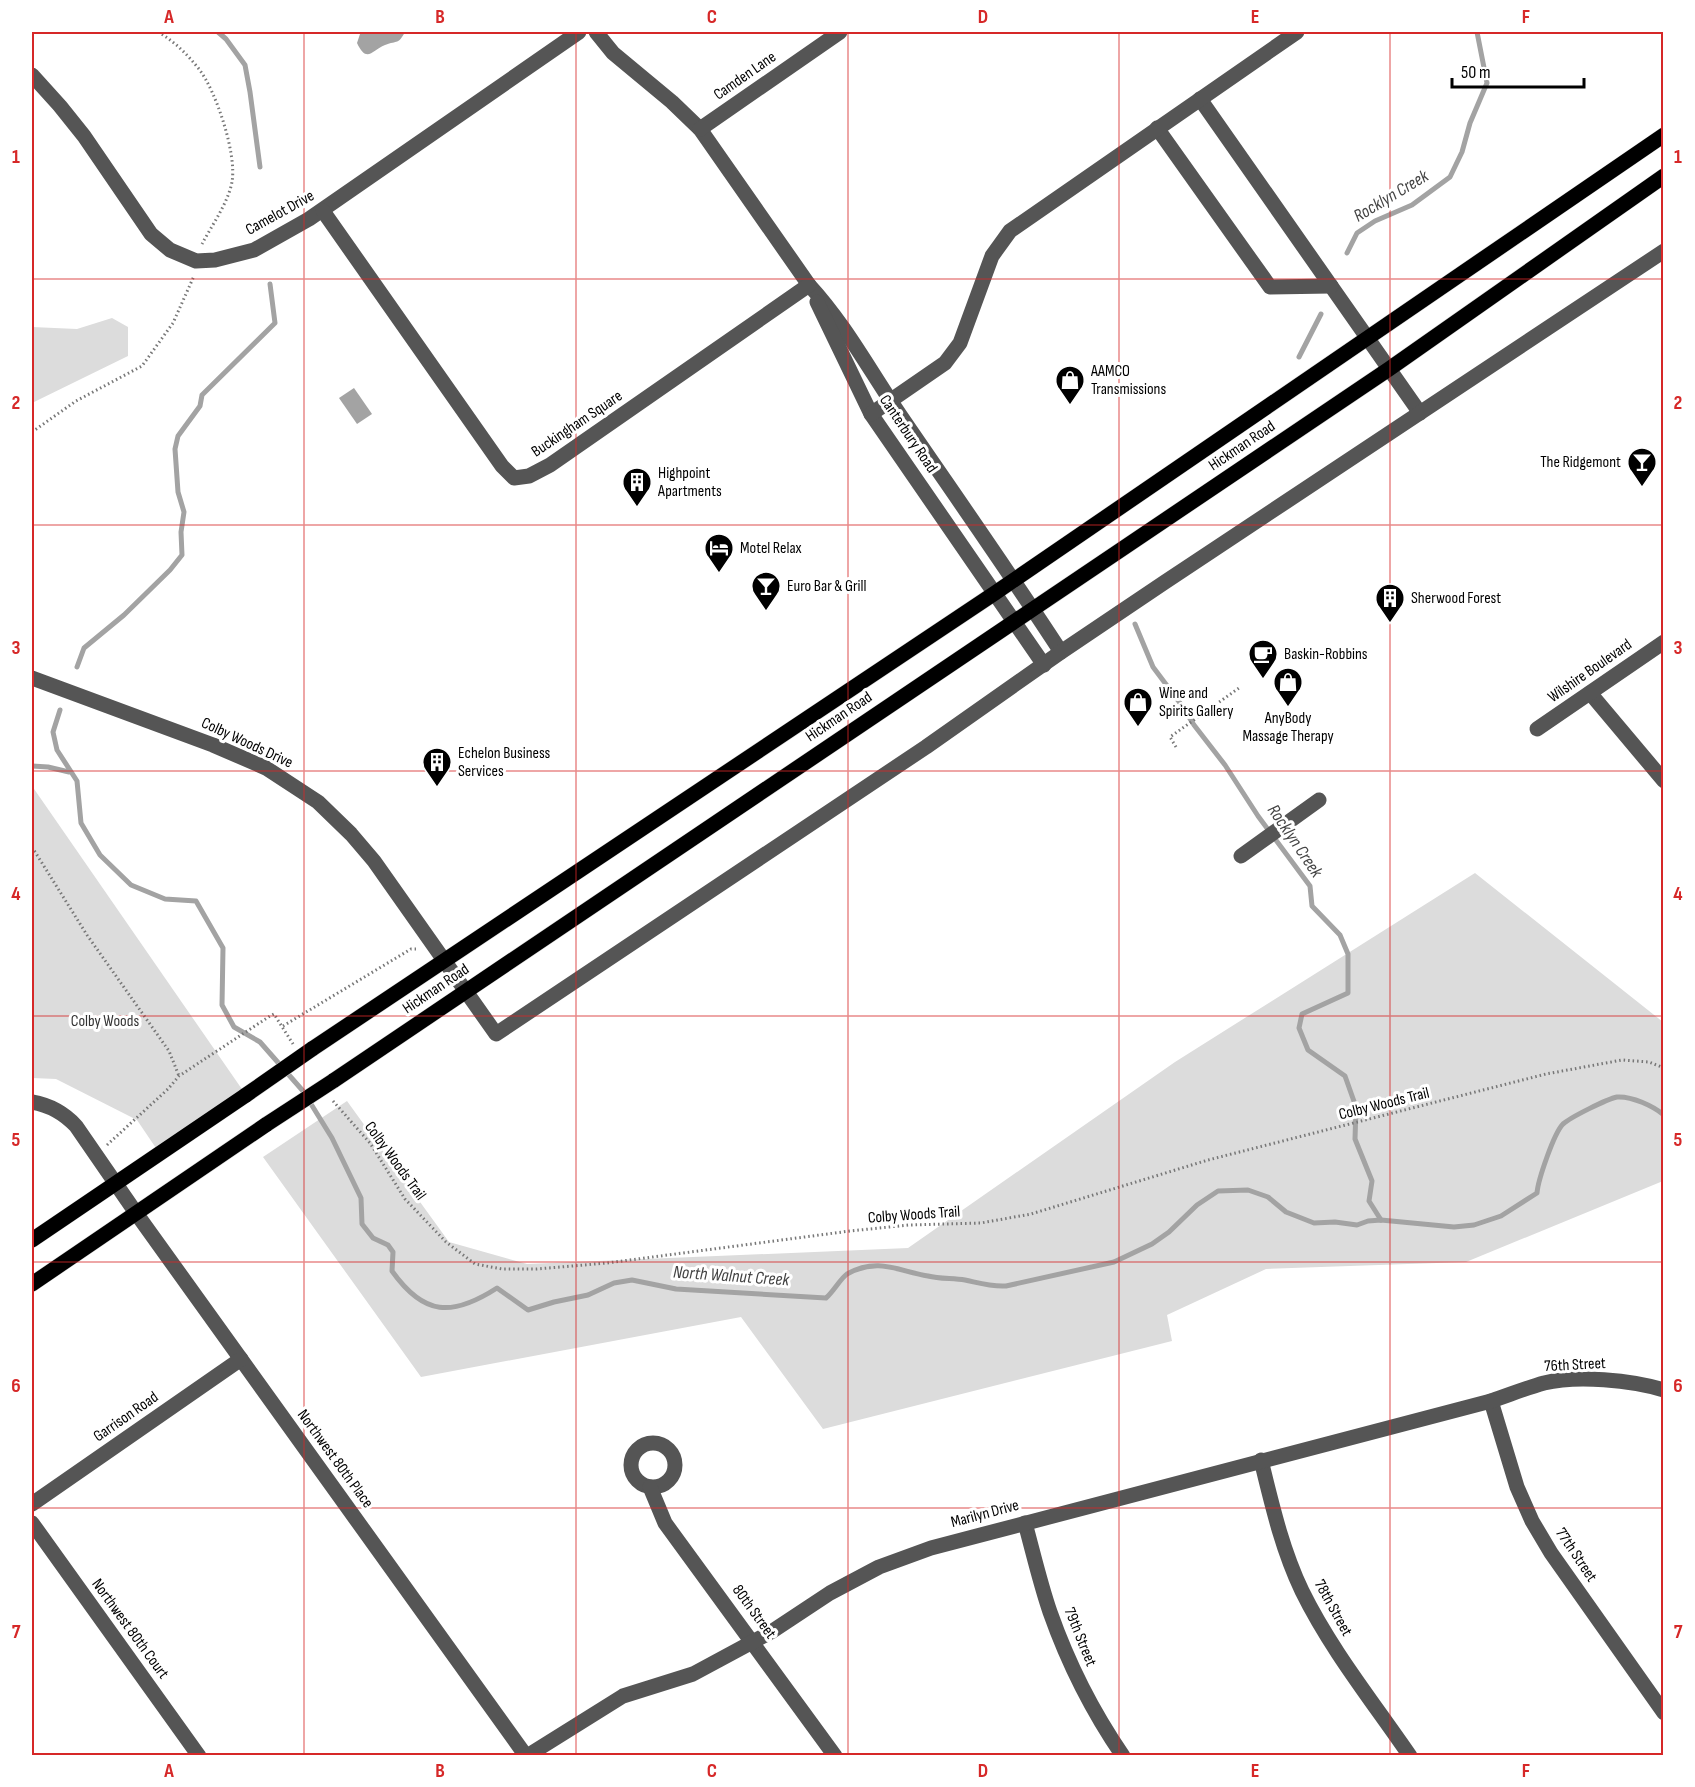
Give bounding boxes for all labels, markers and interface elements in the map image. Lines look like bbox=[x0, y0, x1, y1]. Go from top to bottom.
text: A bbox=[163, 5, 174, 29]
text: B bbox=[435, 5, 445, 29]
text: C bbox=[707, 5, 717, 29]
text: D bbox=[978, 5, 988, 29]
text: E bbox=[1251, 5, 1259, 29]
text: F bbox=[1522, 5, 1530, 29]
street label: Camden Lane bbox=[710, 48, 780, 104]
scale bar bbox=[1452, 51, 1584, 89]
text: 50 m bbox=[1461, 62, 1491, 83]
text: 1 bbox=[12, 145, 20, 169]
text: 1 bbox=[1674, 145, 1682, 169]
water label: Rocklyn Creek bbox=[1350, 165, 1433, 227]
street label: Camelot Drive bbox=[242, 186, 318, 240]
place label: AAMCO Transmissions bbox=[1090, 362, 1166, 399]
shop icon: AAMCO Transmissions bbox=[1054, 364, 1086, 406]
street label: Buckingham Square bbox=[528, 387, 626, 461]
text: 2 bbox=[12, 391, 20, 415]
street label: Canterbury Road bbox=[875, 391, 941, 477]
text: 2 bbox=[1674, 391, 1682, 415]
street label: Hickman Road bbox=[1205, 417, 1279, 475]
bar icon: The Ridgemont bbox=[1626, 446, 1658, 488]
place label: The Ridgemont bbox=[1540, 453, 1621, 472]
place label: Highpoint Apartments bbox=[657, 464, 722, 501]
building icon: Highpoint Apartments bbox=[621, 466, 653, 508]
hotel icon: Motel Relax bbox=[703, 532, 735, 574]
place label: Motel Relax bbox=[740, 539, 802, 558]
bar icon: Euro Bar & Grill bbox=[750, 570, 782, 612]
place label: Euro Bar & Grill bbox=[787, 577, 866, 596]
building icon: Sherwood Forest bbox=[1374, 582, 1406, 624]
place label: Sherwood Forest bbox=[1411, 589, 1501, 608]
street label: Wilshire Boulevard bbox=[1544, 635, 1636, 707]
text: 3 bbox=[12, 636, 21, 660]
text: 3 bbox=[1674, 636, 1683, 660]
cafe icon: Baskin-Robbins bbox=[1247, 638, 1279, 680]
place label: Baskin-Robbins bbox=[1284, 645, 1368, 664]
shop icon: AnyBody Massage Therapy bbox=[1272, 666, 1304, 708]
place label: Wine and Spirits Gallery bbox=[1159, 684, 1233, 721]
shop icon: Wine and Spirits Gallery bbox=[1122, 686, 1154, 728]
street label: Hickman Road bbox=[802, 688, 876, 746]
place label: AnyBody Massage Therapy bbox=[1242, 709, 1334, 746]
street label: Colby Woods Drive bbox=[198, 714, 296, 772]
place label: Echelon Business Services bbox=[458, 744, 551, 781]
building icon: Echelon Business Services bbox=[421, 746, 453, 788]
water label: Rocklyn Creek bbox=[1263, 801, 1328, 883]
text: 4 bbox=[11, 882, 21, 906]
text: 4 bbox=[1673, 882, 1683, 906]
street label: Hickman Road bbox=[399, 960, 473, 1018]
park label: Colby Woods bbox=[71, 1012, 139, 1031]
street label: Colby Woods Trail bbox=[1337, 1084, 1431, 1124]
street label: Colby Woods Trail bbox=[360, 1118, 430, 1204]
text: 5 bbox=[12, 1128, 21, 1152]
text: 5 bbox=[1674, 1128, 1683, 1152]
street label: Colby Woods Trail bbox=[867, 1202, 961, 1228]
water label: North Walnut Creek bbox=[672, 1261, 791, 1291]
street label: 76th Street bbox=[1544, 1354, 1606, 1376]
text: 6 bbox=[11, 1374, 21, 1398]
text: 6 bbox=[1673, 1374, 1683, 1398]
street label: Garrison Road bbox=[90, 1388, 162, 1446]
street label: Northwest 80th Place bbox=[293, 1406, 377, 1512]
street label: Marilyn Drive bbox=[949, 1496, 1021, 1532]
street label: 77th Street bbox=[1551, 1524, 1601, 1586]
street label: Northwest 80th Court bbox=[87, 1575, 173, 1683]
street label: 78th Street bbox=[1310, 1577, 1356, 1640]
street label: 80th Street bbox=[728, 1581, 780, 1643]
street label: 79th Street bbox=[1060, 1605, 1100, 1669]
text: 7 bbox=[12, 1620, 21, 1644]
text: 7 bbox=[1674, 1620, 1683, 1644]
text: A bbox=[163, 1759, 174, 1783]
text: B bbox=[435, 1759, 445, 1783]
text: C bbox=[707, 1759, 717, 1783]
text: D bbox=[978, 1759, 988, 1783]
text: E bbox=[1251, 1759, 1259, 1783]
text: F bbox=[1522, 1759, 1530, 1783]

